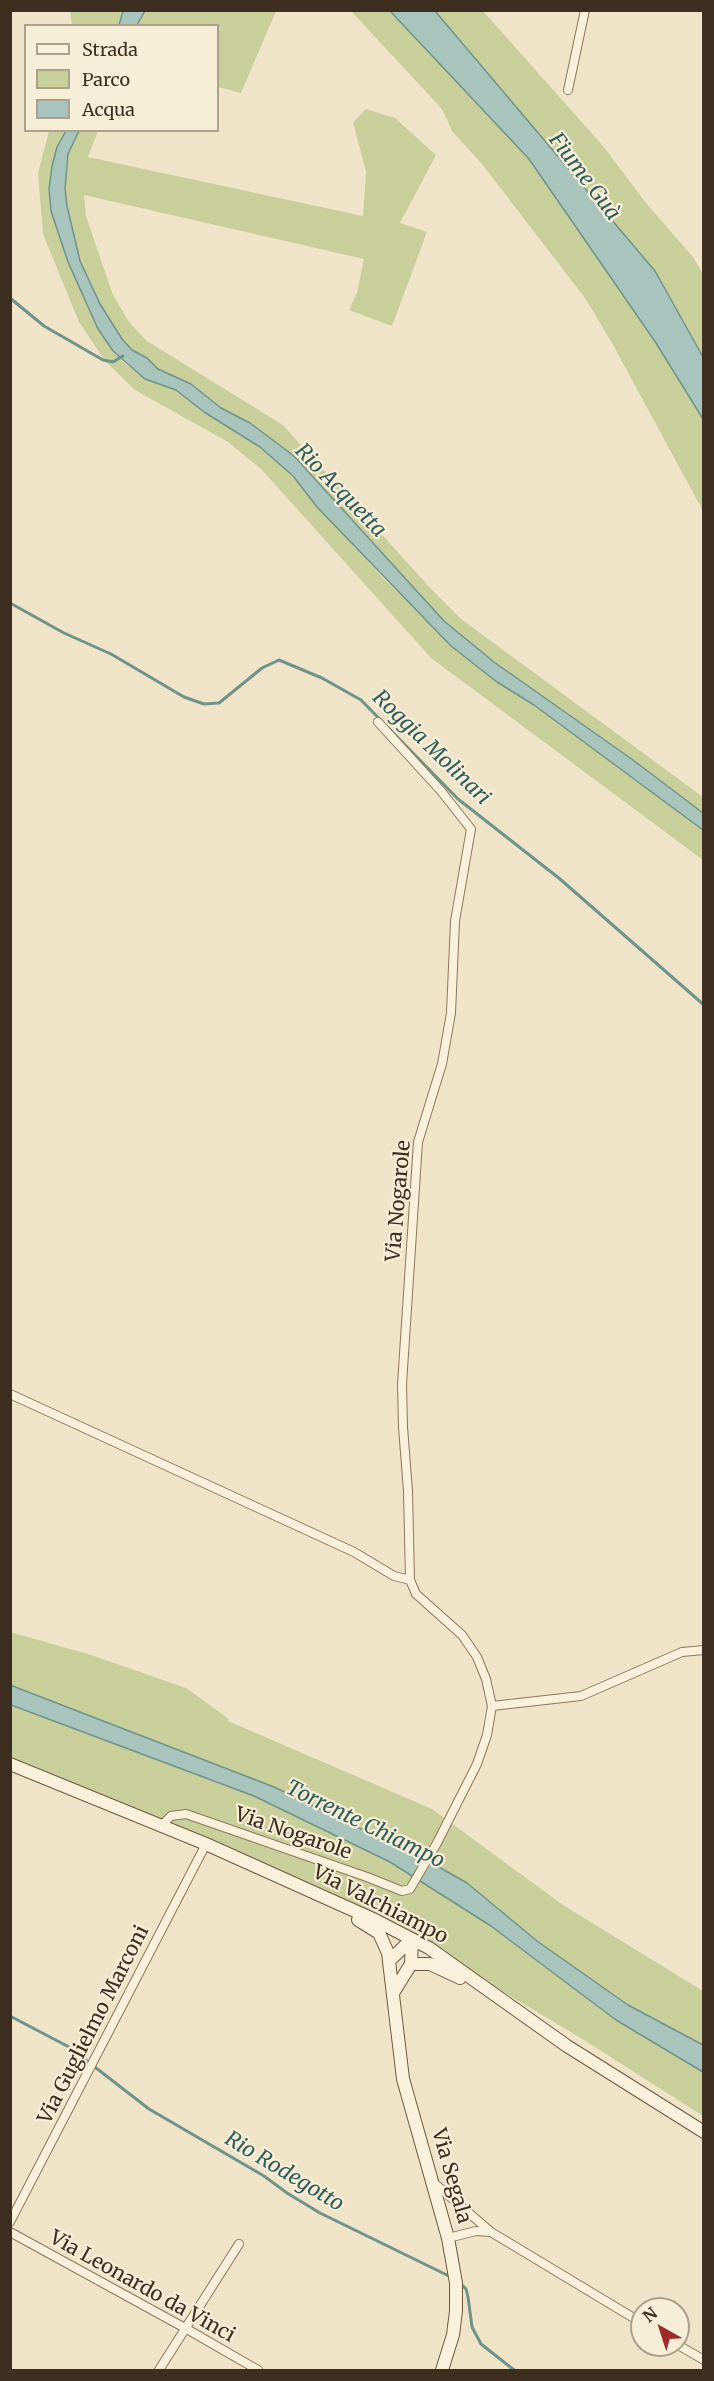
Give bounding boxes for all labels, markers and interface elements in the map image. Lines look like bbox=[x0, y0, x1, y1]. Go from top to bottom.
legend bbox=[24, 24, 219, 132]
text: Strada bbox=[82, 38, 138, 61]
text: Parco bbox=[82, 68, 130, 91]
text: Acqua bbox=[82, 98, 135, 121]
water label: Fiume Guà bbox=[543, 128, 625, 226]
water label: Rio Acquetta bbox=[289, 439, 391, 543]
water label: Roggia Molinari bbox=[367, 685, 495, 811]
street label: Via Nogarole bbox=[382, 1139, 416, 1263]
water label: Torrente Chiampo bbox=[282, 1776, 448, 1874]
street label: Via Nogarole bbox=[232, 1803, 354, 1865]
street label: Via Valchiampo bbox=[308, 1861, 452, 1949]
street label: Via Guglielmo Marconi bbox=[33, 1922, 155, 2128]
street label: Via Segala bbox=[426, 2126, 476, 2226]
water label: Rio Rodegotto bbox=[220, 2127, 348, 2217]
street label: Via Leonardo da Vinci bbox=[45, 2226, 239, 2348]
north arrow bbox=[630, 2297, 690, 2357]
text: N bbox=[639, 2303, 661, 2326]

